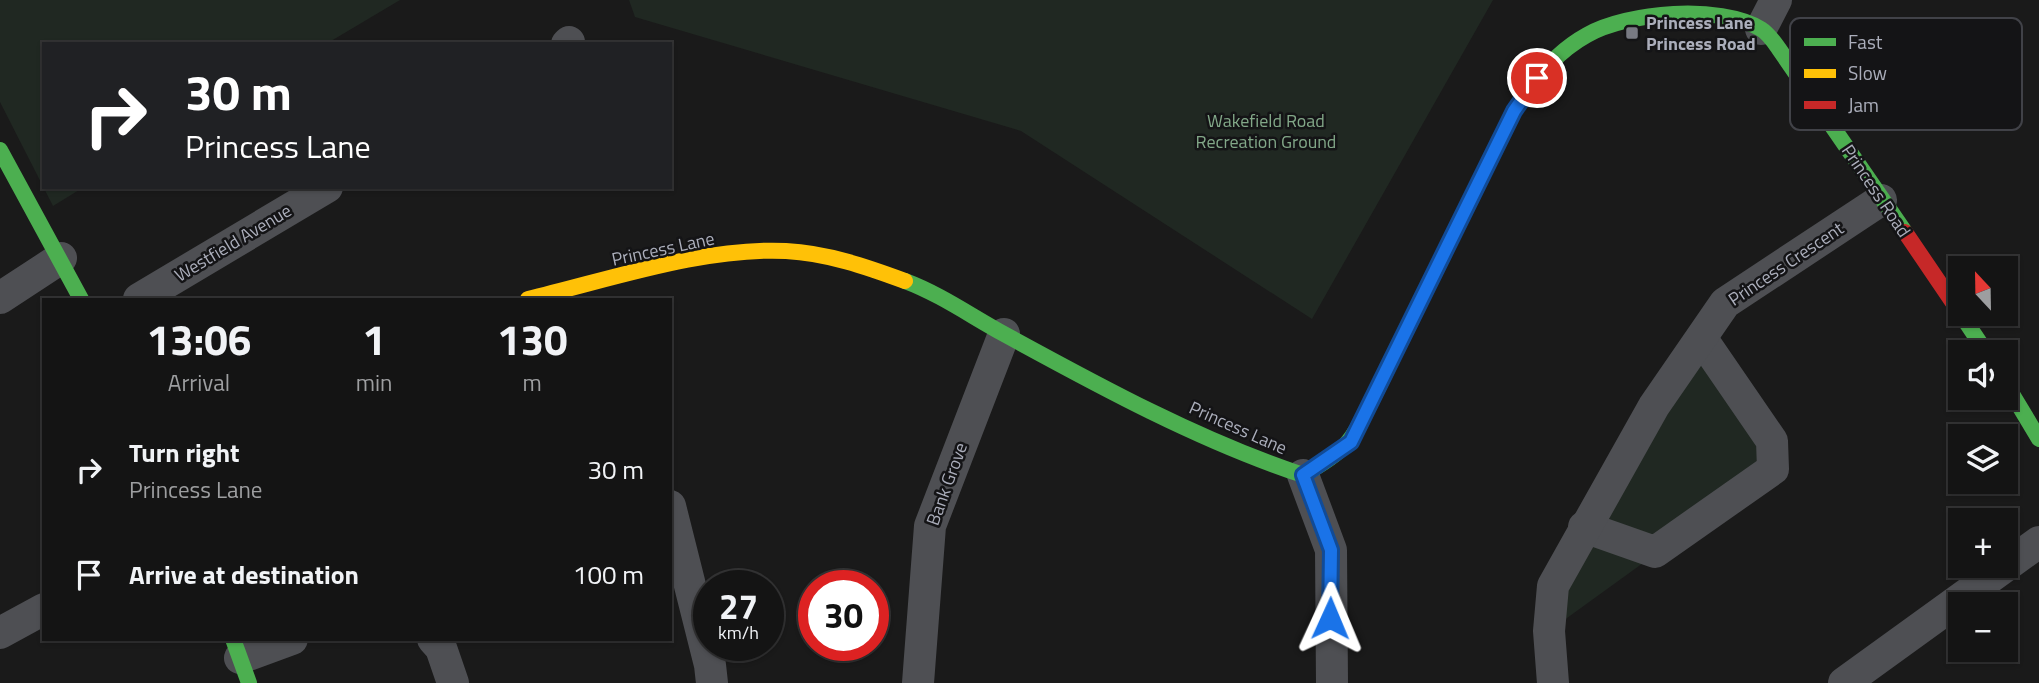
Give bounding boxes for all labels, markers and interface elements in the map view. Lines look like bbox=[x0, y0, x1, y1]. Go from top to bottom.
place label: Princess Lane Princess Road bbox=[1646, 9, 1756, 57]
legend bbox=[1790, 18, 2022, 130]
marker: Princess Lane Princess Road bbox=[1624, 25, 1640, 41]
text: Fast bbox=[1848, 27, 1883, 56]
pin bbox=[1507, 48, 1567, 108]
text: 30 m bbox=[185, 54, 292, 129]
text: Slow bbox=[1848, 58, 1887, 87]
icon: arrive bbox=[1518, 59, 1556, 97]
icon: right bbox=[70, 70, 161, 161]
text: Jam bbox=[1848, 90, 1879, 119]
park label: Wakefield Road Recreation Ground bbox=[1196, 107, 1336, 155]
text: Princess Lane bbox=[185, 122, 371, 170]
street label: Princess Road bbox=[1835, 139, 1918, 243]
street label: Westfield Avenue bbox=[169, 197, 296, 288]
street label: Princess Crescent bbox=[1723, 215, 1849, 312]
street label: Princess Lane bbox=[609, 224, 717, 273]
north arrow bbox=[1948, 256, 2018, 326]
map controls bbox=[1948, 256, 2018, 662]
text: 13:06 bbox=[146, 307, 251, 371]
text: 1 bbox=[362, 307, 386, 371]
text: 130 bbox=[497, 307, 567, 371]
button: sound bbox=[1948, 340, 2018, 410]
text: Arrival bbox=[168, 365, 230, 400]
text: min bbox=[356, 365, 392, 400]
text: m bbox=[523, 365, 542, 400]
street label: Princess Lane bbox=[1185, 394, 1291, 461]
button: layers bbox=[1948, 424, 2018, 494]
text: Turn right bbox=[129, 433, 240, 472]
street label: Bank Grove bbox=[919, 439, 974, 529]
text: 30 m bbox=[587, 450, 644, 489]
icon: right bbox=[70, 451, 108, 489]
text: Princess Lane bbox=[129, 472, 262, 507]
button: + bbox=[1948, 508, 2018, 578]
text: Arrive at destination bbox=[129, 555, 359, 594]
text: 100 m bbox=[573, 555, 644, 594]
icon: arrive bbox=[70, 556, 108, 594]
speed limit sign: 30 bbox=[798, 570, 889, 661]
text: 27 bbox=[719, 579, 758, 633]
position arrow bbox=[1293, 581, 1367, 655]
button: − bbox=[1948, 592, 2018, 662]
text: km/h bbox=[718, 619, 759, 646]

